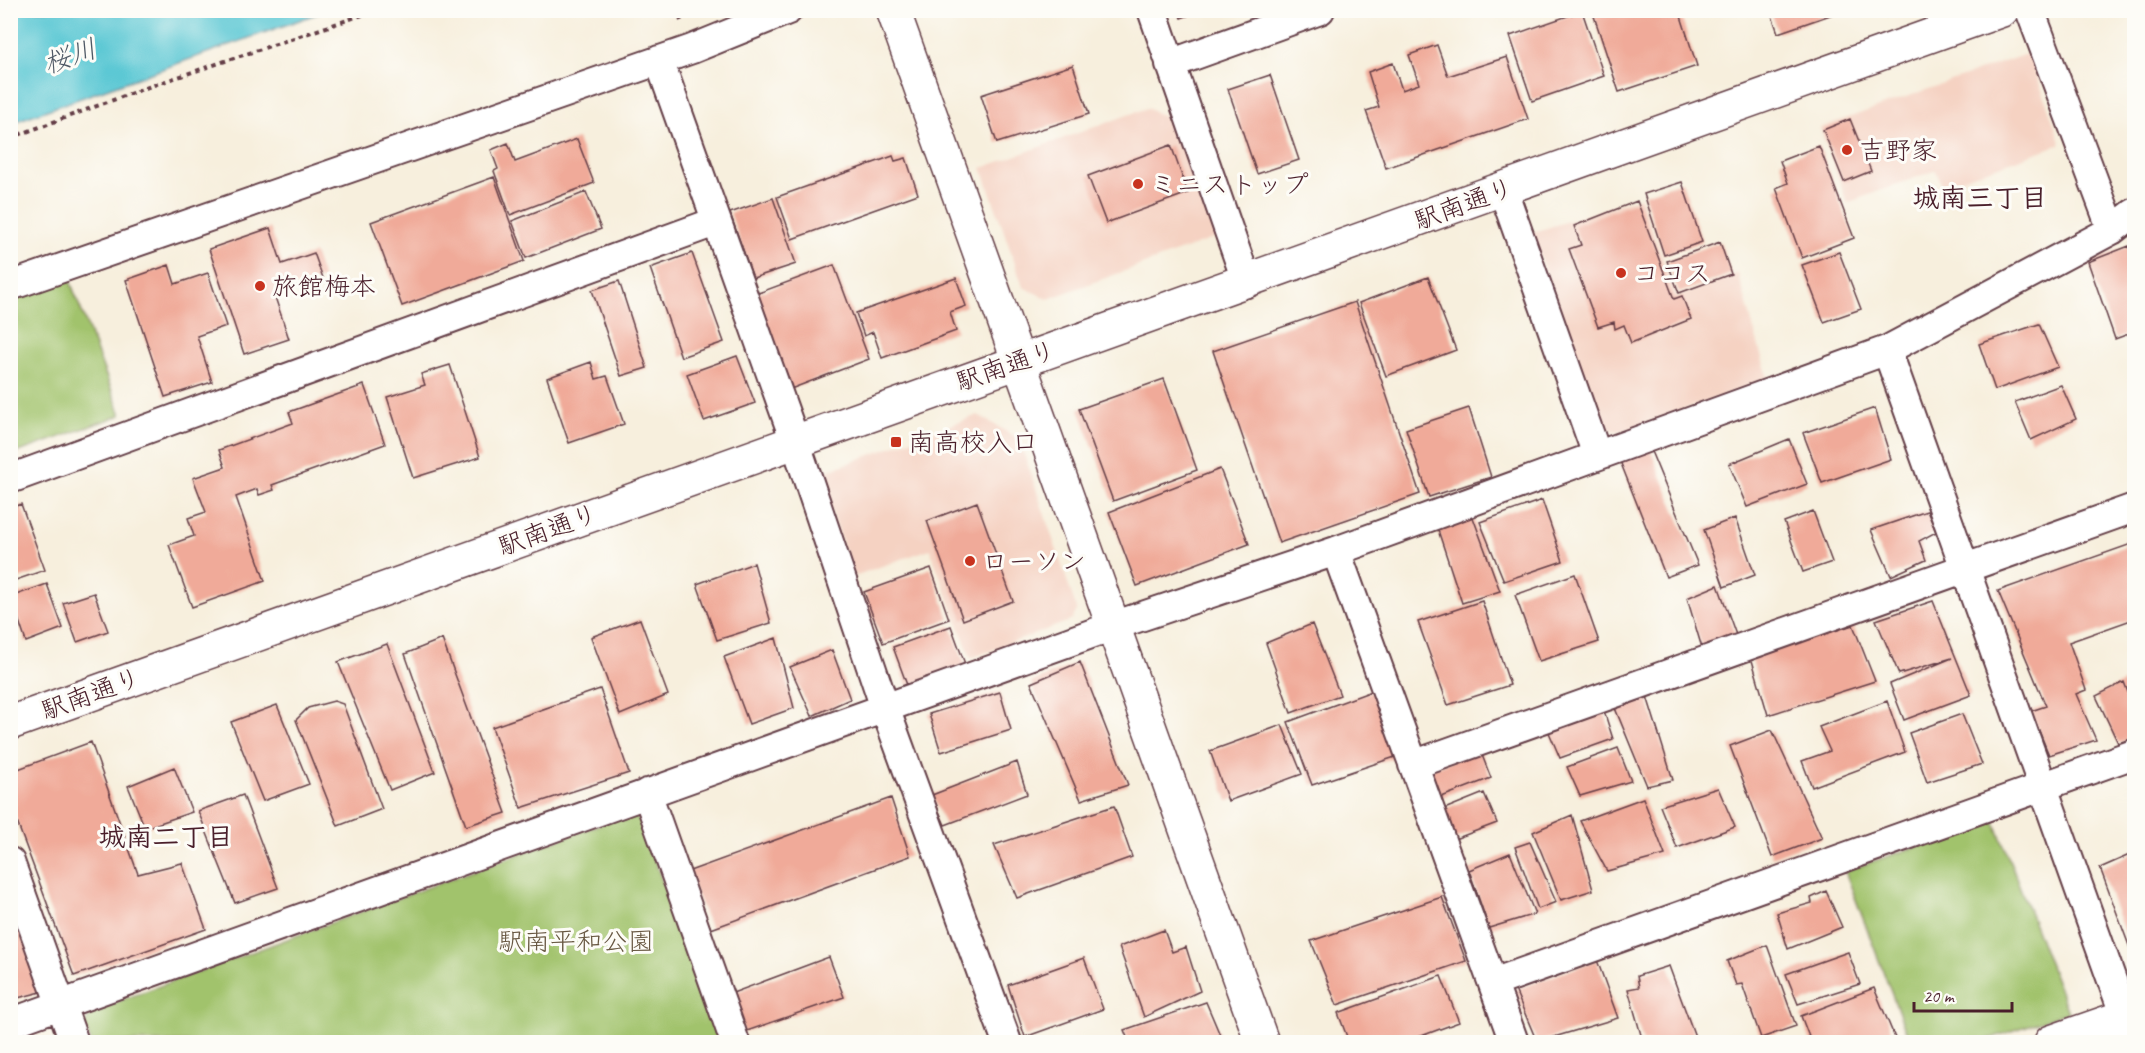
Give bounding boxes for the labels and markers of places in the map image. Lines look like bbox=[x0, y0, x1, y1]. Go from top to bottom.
place label: 吉野家 bbox=[1859, 134, 1937, 167]
marker: 吉野家 bbox=[1840, 143, 1854, 157]
place label: ミニストップ bbox=[1150, 168, 1309, 201]
marker: ミニストップ bbox=[1131, 177, 1145, 191]
place label: ココス bbox=[1633, 257, 1711, 290]
marker: ココス bbox=[1614, 266, 1628, 280]
place label: 旅館梅本 bbox=[272, 270, 376, 303]
marker: 旅館梅本 bbox=[253, 279, 267, 293]
place label: 南高校入口 bbox=[908, 426, 1038, 459]
marker: 南高校入口 bbox=[889, 435, 903, 449]
place label: ローソン bbox=[982, 545, 1086, 578]
marker: ローソン bbox=[963, 554, 977, 568]

